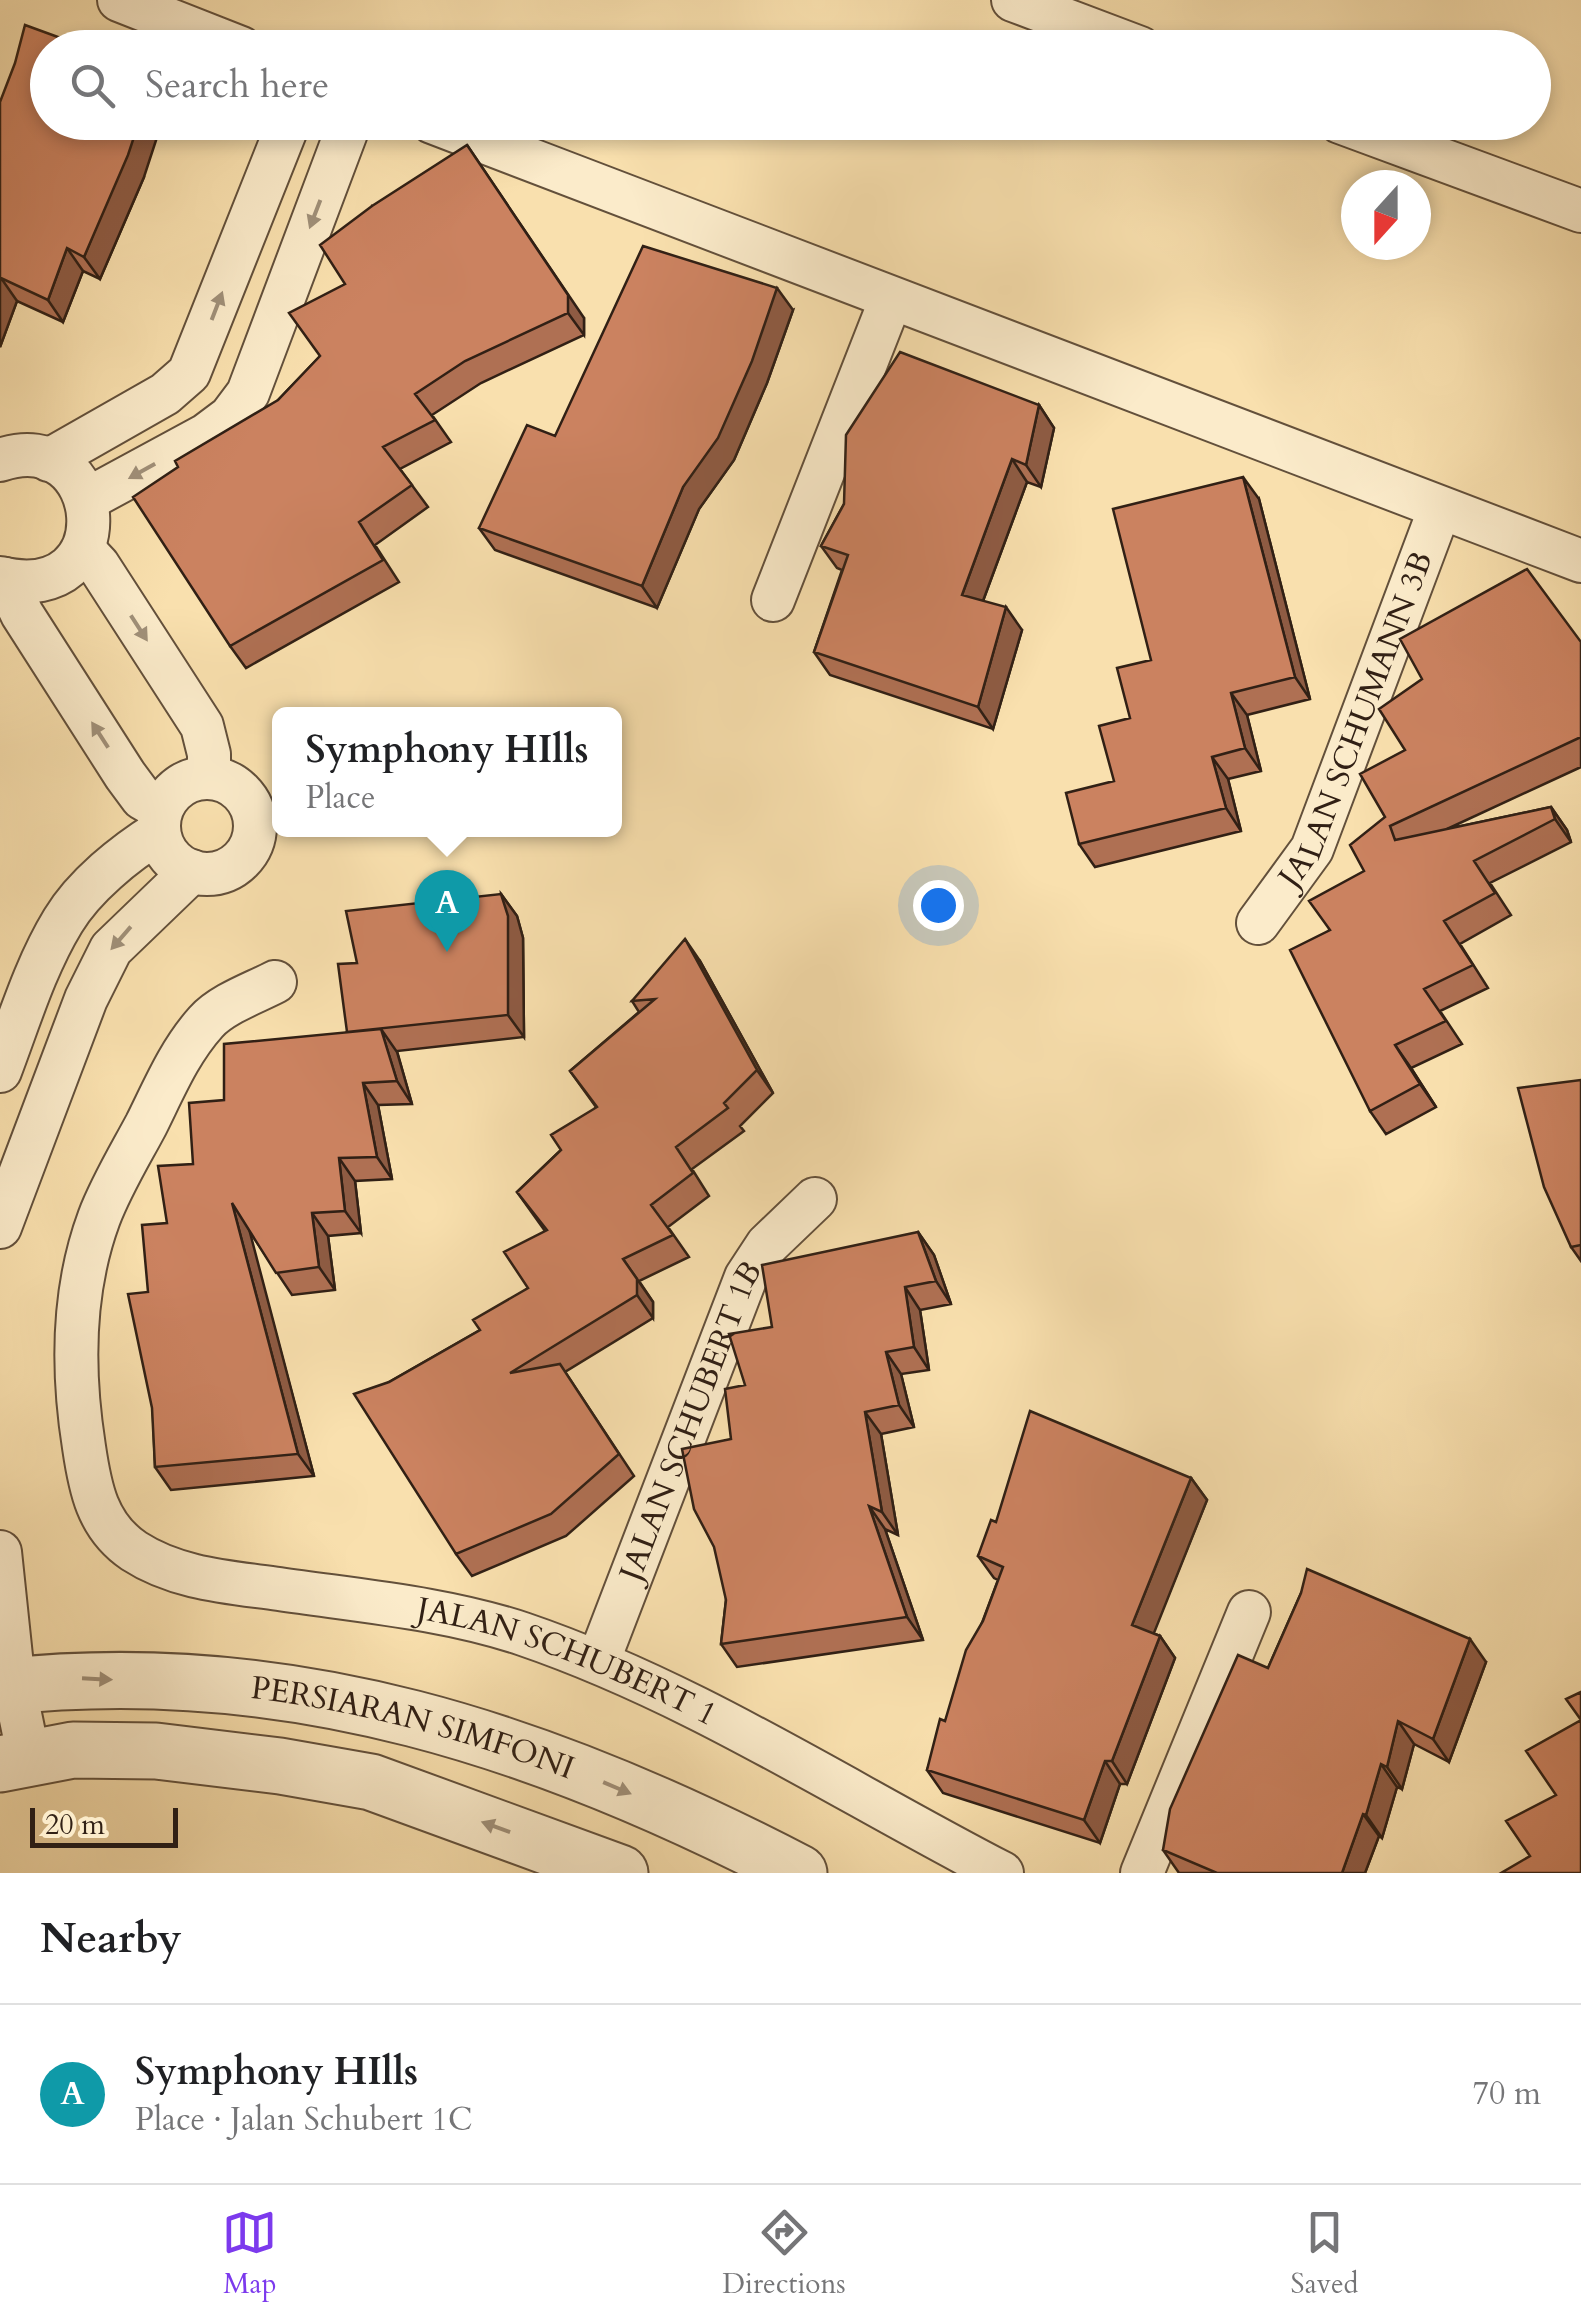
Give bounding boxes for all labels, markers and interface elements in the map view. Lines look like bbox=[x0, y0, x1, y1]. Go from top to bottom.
search box bbox=[30, 30, 1551, 140]
icon: search bbox=[65, 58, 120, 113]
text: Search here bbox=[145, 59, 329, 111]
north arrow bbox=[1341, 170, 1431, 260]
one-way arrow bbox=[307, 199, 323, 229]
one-way arrow bbox=[210, 291, 226, 321]
one-way arrow bbox=[128, 462, 156, 479]
street label: JALAN SCHUMANN 3B bbox=[1266, 545, 1444, 900]
one-way arrow bbox=[129, 615, 148, 642]
popup bbox=[272, 707, 622, 837]
one-way arrow bbox=[91, 721, 109, 749]
text: Symphony HIlls bbox=[305, 724, 589, 776]
text: Place bbox=[305, 776, 375, 820]
pin: A bbox=[414, 870, 480, 952]
your location bbox=[913, 880, 964, 931]
one-way arrow bbox=[111, 925, 133, 950]
street label: JALAN SCHUBERT 1B bbox=[608, 1252, 773, 1591]
street label: JALAN SCHUBERT 1 bbox=[410, 1586, 724, 1737]
street label: PERSIARAN SIMFONI bbox=[248, 1666, 580, 1790]
one-way arrow bbox=[82, 1672, 114, 1688]
one-way arrow bbox=[602, 1780, 632, 1796]
scale bar bbox=[30, 1803, 178, 1848]
text: 20 m bbox=[45, 1806, 105, 1844]
one-way arrow bbox=[480, 1819, 510, 1834]
text: Nearby bbox=[40, 1910, 182, 1967]
text: Symphony HIlls bbox=[135, 2046, 418, 2098]
text: A bbox=[60, 2072, 85, 2116]
text: 70 m bbox=[1473, 2072, 1541, 2116]
text: Place · Jalan Schubert 1C bbox=[135, 2098, 472, 2142]
tab: Map bbox=[222, 2205, 277, 2303]
tab: Directions bbox=[722, 2205, 846, 2303]
tab: Saved bbox=[1291, 2205, 1359, 2303]

